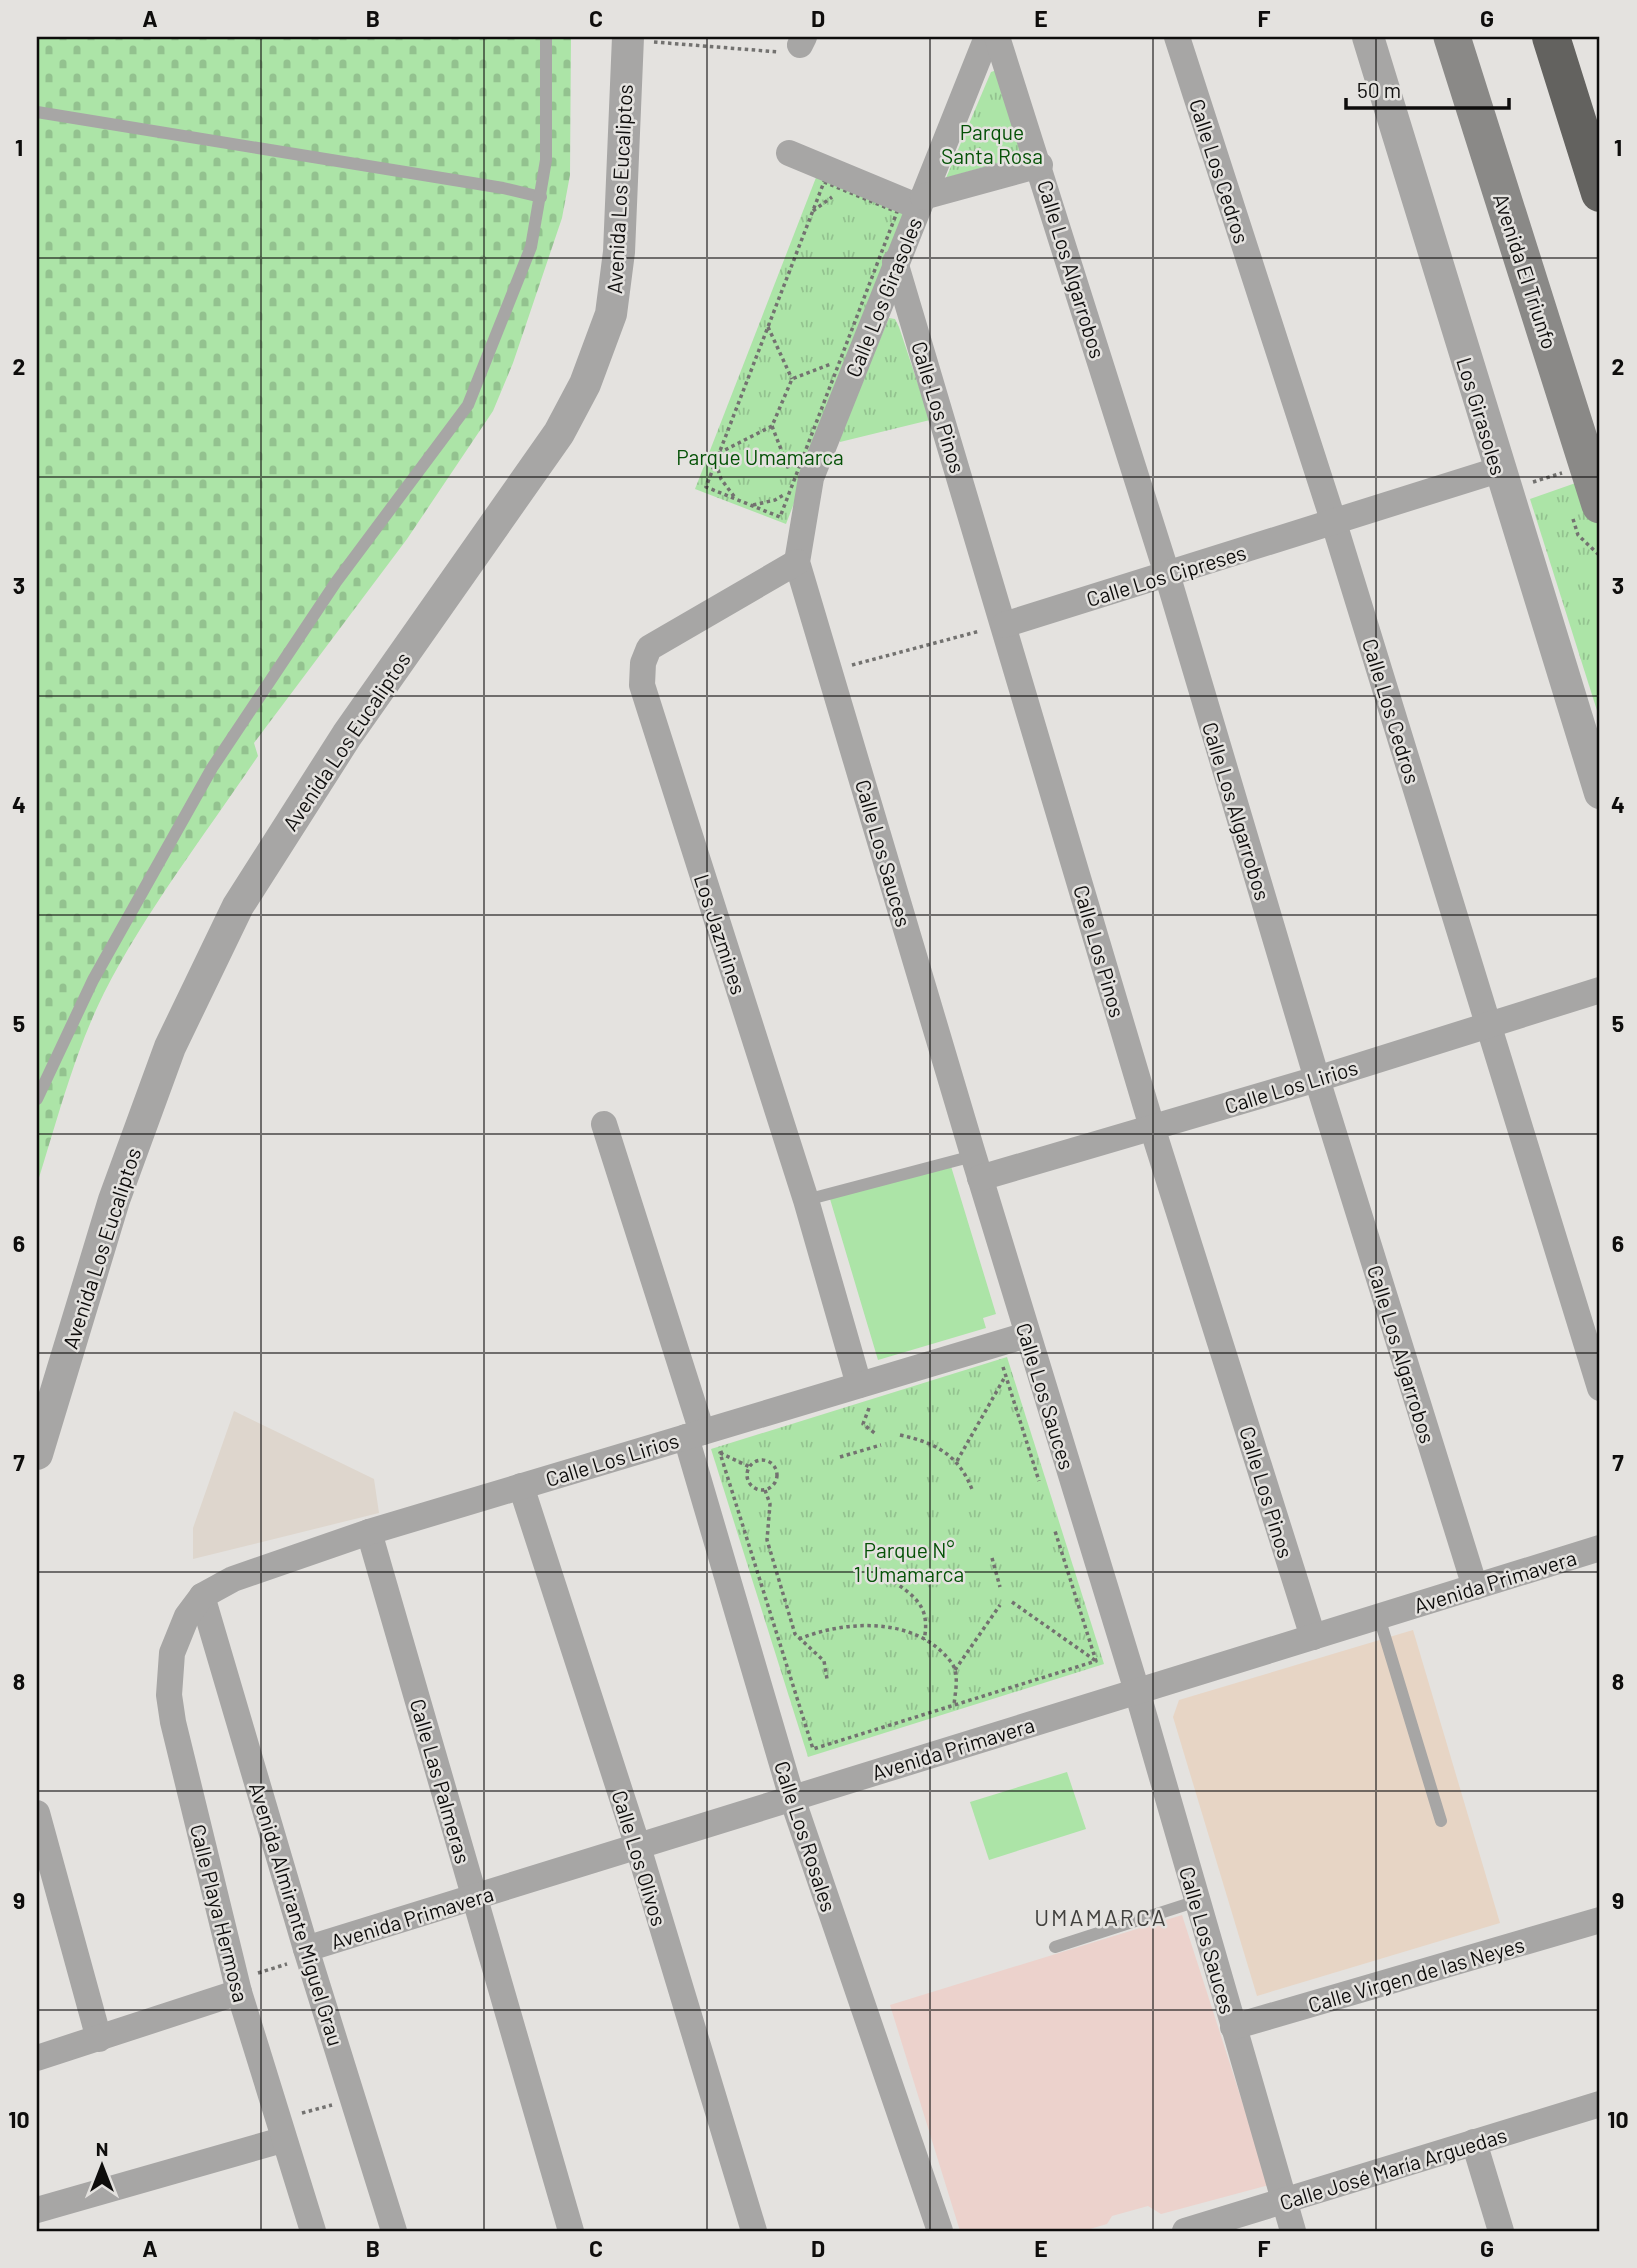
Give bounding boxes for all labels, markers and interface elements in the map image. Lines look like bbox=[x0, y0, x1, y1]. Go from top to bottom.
text: A bbox=[142, 4, 158, 32]
text: B bbox=[366, 4, 380, 32]
text: C bbox=[589, 4, 603, 32]
text: D bbox=[811, 4, 825, 32]
text: E bbox=[1034, 4, 1048, 32]
text: F bbox=[1258, 4, 1271, 32]
text: G bbox=[1480, 4, 1494, 32]
scale bar bbox=[1346, 66, 1509, 110]
text: 50 m bbox=[1357, 77, 1401, 102]
street label: Avenida Los Eucaliptos bbox=[601, 83, 637, 295]
street label: Calle Los Cedros bbox=[1185, 96, 1255, 246]
park label: Parque Santa Rosa bbox=[941, 119, 1043, 168]
text: 1 bbox=[15, 133, 23, 161]
text: 1 bbox=[1614, 133, 1622, 161]
street label: Calle Los Algarrobos bbox=[1033, 177, 1111, 361]
street label: Avenida El Triunfo bbox=[1489, 190, 1563, 352]
street label: Calle Los Girasoles bbox=[840, 213, 926, 381]
street label: Calle Los Pinos bbox=[907, 338, 971, 476]
text: 2 bbox=[13, 352, 25, 380]
text: 2 bbox=[1612, 352, 1624, 380]
street label: Los Girasoles bbox=[1452, 354, 1512, 478]
park label: Parque Umamarca bbox=[676, 444, 844, 469]
street label: Calle Los Cipreses bbox=[1083, 539, 1249, 611]
text: 3 bbox=[13, 571, 25, 599]
text: 3 bbox=[1612, 571, 1624, 599]
street label: Calle Los Cedros bbox=[1358, 635, 1426, 787]
street label: Avenida Los Eucaliptos bbox=[277, 647, 415, 835]
street label: Calle Los Algarrobos bbox=[1198, 719, 1276, 903]
street label: Calle Los Sauces bbox=[851, 776, 917, 930]
text: 4 bbox=[12, 790, 26, 818]
text: 4 bbox=[1611, 790, 1625, 818]
street label: Los Jazmines bbox=[690, 871, 752, 997]
street label: Calle Los Pinos bbox=[1069, 882, 1131, 1020]
text: 5 bbox=[13, 1009, 25, 1037]
text: 5 bbox=[1612, 1009, 1624, 1037]
street label: Calle Los Lirios bbox=[1221, 1054, 1361, 1118]
street label: Avenida Los Eucaliptos bbox=[57, 1144, 145, 1352]
text: 6 bbox=[13, 1229, 25, 1257]
text: 6 bbox=[1612, 1229, 1624, 1257]
street label: Calle Los Algarrobos bbox=[1363, 1262, 1441, 1446]
street label: Calle Los Sauces bbox=[1012, 1320, 1080, 1472]
street label: Calle Los Pinos bbox=[1235, 1423, 1299, 1561]
street label: Calle Los Lirios bbox=[542, 1427, 682, 1491]
text: 7 bbox=[13, 1448, 25, 1476]
text: 7 bbox=[1612, 1448, 1624, 1476]
park label: Parque N° 1 Umamarca bbox=[854, 1537, 964, 1586]
street label: Avenida Primavera bbox=[1411, 1544, 1579, 1618]
text: 8 bbox=[13, 1667, 25, 1695]
text: 8 bbox=[1612, 1667, 1624, 1695]
street label: Calle Las Palmeras bbox=[406, 1696, 476, 1866]
street label: Avenida Primavera bbox=[869, 1711, 1037, 1785]
street label: Calle Los Rosales bbox=[770, 1757, 842, 1915]
street label: Avenida Almirante Miguel Grau bbox=[245, 1779, 349, 2049]
street label: Calle Los Olivos bbox=[608, 1787, 672, 1929]
street label: Calle Playa Hermosa bbox=[186, 1821, 254, 2005]
street label: Calle Los Sauces bbox=[1175, 1863, 1241, 2017]
street label: Avenida Primavera bbox=[328, 1880, 496, 1954]
text: 9 bbox=[13, 1886, 25, 1914]
text: 9 bbox=[1612, 1886, 1624, 1914]
district label: UMAMARCA bbox=[1034, 1903, 1168, 1931]
street label: Calle Virgen de las Neyes bbox=[1305, 1931, 1527, 2017]
text: 10 bbox=[8, 2105, 30, 2133]
text: 10 bbox=[1607, 2105, 1629, 2133]
street label: Calle José María Arguedas bbox=[1276, 2121, 1510, 2215]
north arrow bbox=[66, 2132, 136, 2202]
text: N bbox=[96, 2137, 108, 2160]
text: A bbox=[142, 2234, 158, 2262]
text: B bbox=[366, 2234, 380, 2262]
text: C bbox=[589, 2234, 603, 2262]
text: D bbox=[811, 2234, 825, 2262]
text: E bbox=[1034, 2234, 1048, 2262]
text: F bbox=[1258, 2234, 1271, 2262]
text: G bbox=[1480, 2234, 1494, 2262]

